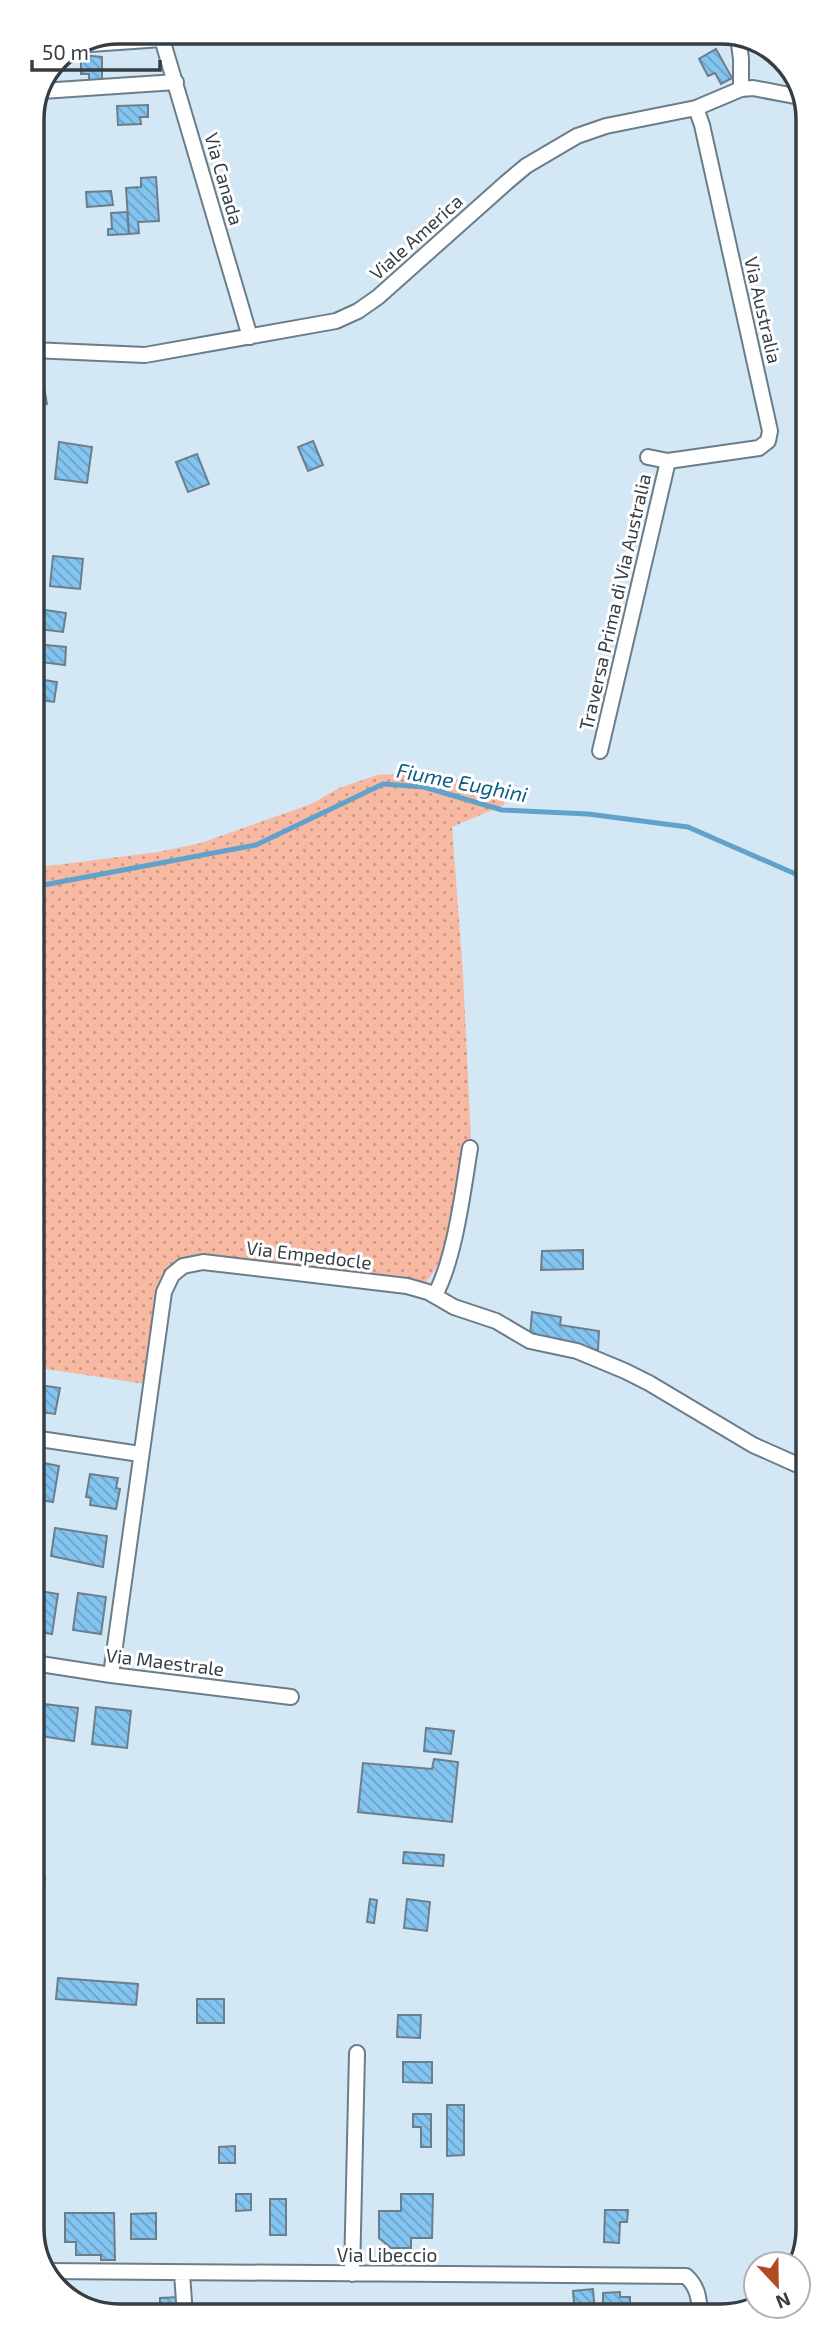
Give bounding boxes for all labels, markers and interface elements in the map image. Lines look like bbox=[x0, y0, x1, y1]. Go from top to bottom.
scale bar bbox=[32, 28, 159, 72]
text: 50 m bbox=[42, 39, 89, 64]
street label: Via Canada bbox=[200, 130, 249, 228]
street label: Viale America bbox=[364, 189, 467, 284]
street label: Via Australia bbox=[740, 254, 787, 366]
street label: Traversa Prima di Via Australia bbox=[574, 471, 655, 732]
water label: Fiume Eughini bbox=[395, 757, 530, 806]
street label: Via Empedocle bbox=[245, 1235, 373, 1274]
street label: Via Maestrale bbox=[105, 1643, 226, 1680]
street label: Via Libeccio bbox=[337, 2243, 437, 2266]
north arrow bbox=[742, 2250, 812, 2320]
text: N bbox=[773, 2288, 794, 2314]

